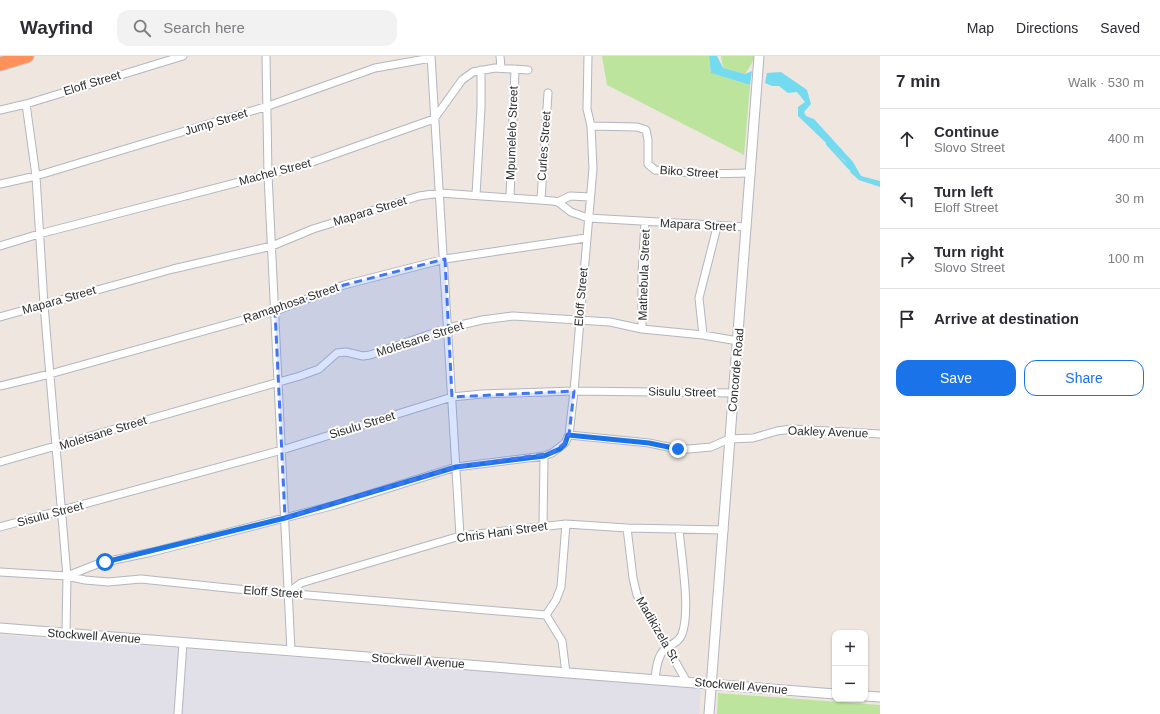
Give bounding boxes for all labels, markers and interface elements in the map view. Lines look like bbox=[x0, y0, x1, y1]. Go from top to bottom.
search box bbox=[117, 10, 397, 46]
text: Wayfind bbox=[20, 17, 93, 38]
icon: search bbox=[131, 17, 153, 39]
text: Search here bbox=[163, 19, 245, 36]
text: Map bbox=[967, 20, 994, 36]
text: Directions bbox=[1016, 20, 1078, 36]
text: Saved bbox=[1100, 20, 1140, 36]
street label: Eloff Street bbox=[62, 67, 123, 98]
text: 7 min bbox=[896, 72, 940, 91]
text: Walk · 530 m bbox=[1068, 75, 1144, 90]
street label: Mpumelelo Street bbox=[503, 85, 521, 180]
street label: Jump Street bbox=[183, 106, 250, 138]
street label: Curles Street bbox=[535, 110, 553, 181]
text: Continue bbox=[934, 123, 999, 140]
icon: ahead bbox=[896, 128, 918, 150]
text: 400 m bbox=[1108, 131, 1144, 146]
text: Slovo Street bbox=[934, 140, 1005, 155]
street label: Machel Street bbox=[237, 155, 313, 188]
street label: Biko Street bbox=[659, 163, 719, 181]
text: Turn left bbox=[934, 183, 993, 200]
icon: left bbox=[896, 188, 918, 210]
text: 30 m bbox=[1115, 191, 1144, 206]
street label: Mapara Street bbox=[332, 193, 409, 229]
text: Eloff Street bbox=[934, 200, 998, 215]
street label: Mapara Street bbox=[660, 216, 737, 234]
street label: Mathebula Street bbox=[635, 228, 653, 321]
text: Turn right bbox=[934, 243, 1004, 260]
icon: right bbox=[896, 248, 918, 270]
text: 100 m bbox=[1108, 251, 1144, 266]
text: Slovo Street bbox=[934, 260, 1005, 275]
street label: Eloff Street bbox=[571, 266, 591, 327]
street label: Ramaphosa Street bbox=[241, 280, 341, 326]
street label: Mapara Street bbox=[21, 283, 98, 317]
icon: arrive bbox=[896, 308, 918, 330]
text: Arrive at destination bbox=[934, 310, 1079, 327]
street label: Moletsane Street bbox=[375, 318, 466, 360]
street label: Concorde Road bbox=[725, 328, 747, 412]
button: Save bbox=[896, 360, 1016, 396]
button: Share bbox=[1024, 360, 1144, 396]
street label: Sisulu Street bbox=[648, 384, 717, 400]
street label: Sisulu Street bbox=[327, 408, 397, 442]
street label: Moletsane Street bbox=[58, 413, 149, 453]
street label: Oakley Avenue bbox=[788, 424, 869, 440]
route end bbox=[669, 440, 687, 458]
street label: Sisulu Street bbox=[15, 498, 85, 530]
street label: Chris Hani Street bbox=[456, 519, 549, 545]
route start bbox=[96, 553, 114, 571]
street label: Eloff Street bbox=[243, 583, 304, 601]
street label: Madikizela St. bbox=[633, 594, 683, 666]
street label: Stockwell Avenue bbox=[47, 626, 142, 646]
map controls bbox=[832, 630, 868, 702]
button: + bbox=[832, 630, 868, 666]
street label: Stockwell Avenue bbox=[371, 651, 466, 671]
button: − bbox=[832, 666, 868, 702]
street label: Stockwell Avenue bbox=[694, 675, 789, 697]

